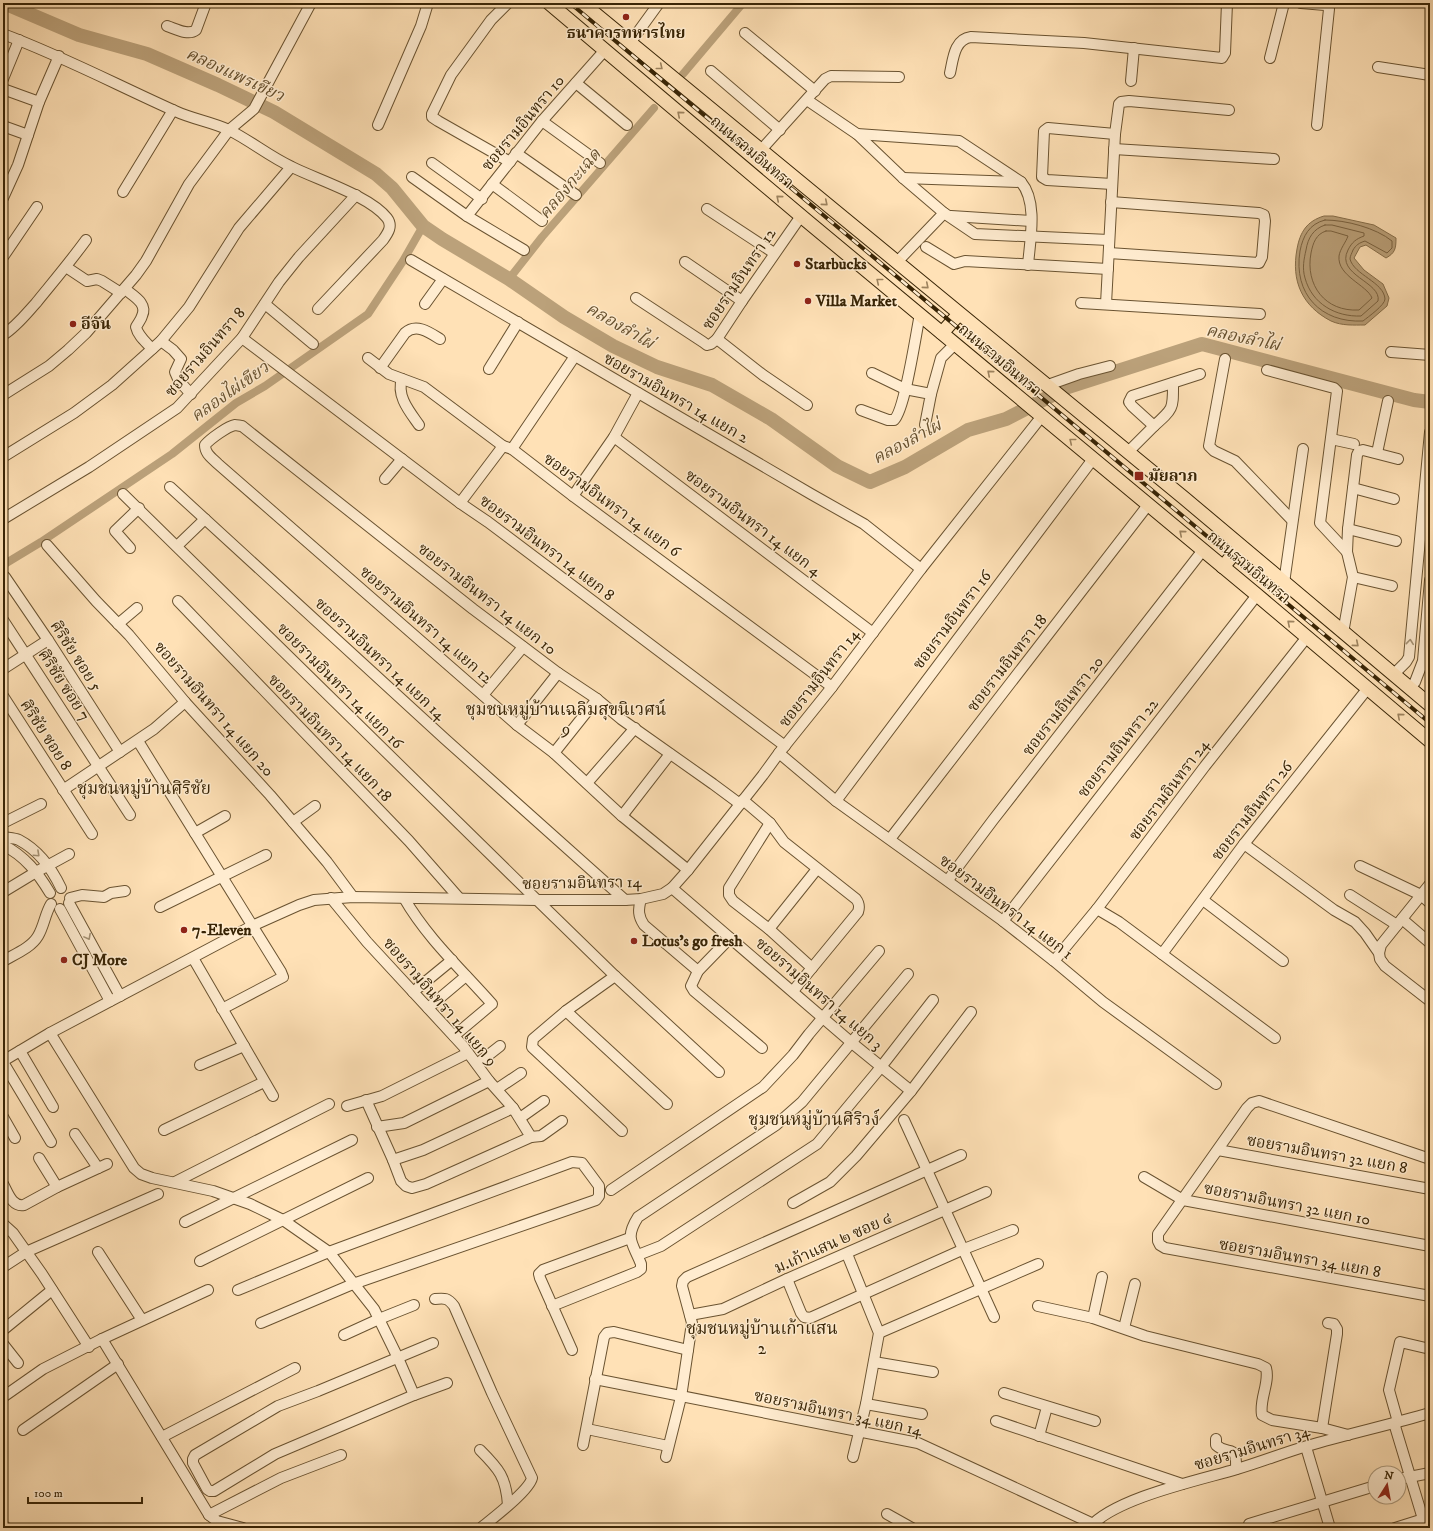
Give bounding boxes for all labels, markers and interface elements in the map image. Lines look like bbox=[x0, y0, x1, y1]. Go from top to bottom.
marker: ธนาคารทหารไทย bbox=[621, 12, 631, 22]
place label: ธนาคารทหารไทย bbox=[566, 22, 686, 43]
water label: คลองแพรเขียว bbox=[183, 43, 289, 108]
one-way arrow bbox=[656, 63, 663, 70]
street label: ซอยรามอินทรา 10 bbox=[477, 71, 569, 175]
one-way arrow bbox=[677, 111, 685, 118]
street label: ถนนรามอินทรา bbox=[706, 111, 798, 193]
water label: คลองกะเฉด bbox=[534, 143, 607, 224]
one-way arrow bbox=[776, 195, 784, 202]
one-way arrow bbox=[821, 199, 828, 206]
street label: ซอยรามอินทรา 12 bbox=[698, 224, 780, 334]
place label: Starbucks bbox=[805, 254, 867, 274]
marker: Starbucks bbox=[792, 259, 802, 269]
one-way arrow bbox=[877, 278, 884, 285]
one-way arrow bbox=[921, 282, 928, 289]
place label: Villa Market bbox=[815, 291, 898, 311]
water label: คลองลำไผ่ bbox=[582, 296, 662, 356]
marker: Villa Market bbox=[803, 296, 813, 306]
street label: ซอยรามอินทรา 8 bbox=[161, 303, 249, 401]
place label: อีจัน bbox=[81, 314, 111, 334]
water label: คลองลำไผ่ bbox=[1204, 317, 1285, 357]
marker: อีจัน bbox=[68, 319, 78, 329]
street label: ถนนรามอินทรา bbox=[954, 319, 1046, 401]
street label: ซอยรามอินทรา 14 แยก 2 bbox=[600, 348, 752, 448]
water label: คลองไผ่เขียว bbox=[185, 355, 274, 427]
one-way arrow bbox=[987, 370, 994, 377]
water label: คลองลำไผ่ bbox=[868, 412, 948, 469]
one-way arrow bbox=[1069, 439, 1076, 446]
street label: ซอยรามอินทรา 14 แยก 6 bbox=[540, 449, 685, 562]
street label: ซอยรามอินทรา 14 แยก 4 bbox=[681, 465, 826, 581]
place label: มัยลาภ bbox=[1148, 466, 1198, 486]
marker: มัยลาภ bbox=[1133, 470, 1145, 482]
street label: ซอยรามอินทรา 14 แยก 8 bbox=[475, 491, 619, 605]
street label: ถนนรามอินทรา bbox=[1203, 526, 1295, 608]
one-way arrow bbox=[1180, 531, 1187, 538]
street label: ซอยรามอินทรา 14 แยก 10 bbox=[414, 539, 560, 659]
street label: ซอยรามอินทรา 14 แยก 12 bbox=[355, 562, 497, 688]
street label: ซอยรามอินทรา 16 bbox=[908, 566, 996, 673]
street label: ซอยรามอินทรา 14 แยก 14 bbox=[311, 593, 450, 725]
street label: ซอยรามอินทรา 18 bbox=[963, 610, 1051, 716]
street label: ศิริชัย ซอย 5 bbox=[46, 617, 106, 695]
street label: ซอยรามอินทรา 14 แยก 16 bbox=[273, 619, 408, 754]
one-way arrow bbox=[1288, 620, 1295, 627]
street label: ซอยรามอินทรา 14 bbox=[774, 624, 864, 731]
street label: ซอยรามอินทรา 14 แยก 20 bbox=[150, 637, 278, 781]
one-way arrow bbox=[1351, 639, 1358, 646]
one-way arrow bbox=[1405, 639, 1414, 645]
street label: ศิริชัย ซอย 7 bbox=[34, 646, 94, 724]
street label: ซอยรามอินทรา 20 bbox=[1018, 652, 1108, 760]
street label: ซอยรามอินทรา 14 แยก 18 bbox=[264, 670, 396, 806]
street label: ซอยรามอินทรา 22 bbox=[1073, 694, 1163, 801]
street label: ศิริชัย ซอย 8 bbox=[16, 696, 76, 774]
district label: ชุมชนหมู่บ้านเฉลิมสุขนิเวศน์ 9 bbox=[466, 698, 666, 741]
one-way arrow bbox=[1398, 713, 1405, 720]
street label: ซอยรามอินทรา 24 bbox=[1124, 735, 1214, 845]
street label: ซอยรามอินทรา 26 bbox=[1207, 757, 1297, 865]
district label: ชุมชนหมู่บ้านศิริชัย bbox=[77, 778, 211, 800]
one-way arrow bbox=[32, 849, 40, 857]
street label: ซอยรามอินทรา 14 แยก 1 bbox=[935, 850, 1077, 964]
street label: ซอยรามอินทรา 14 bbox=[522, 872, 643, 894]
place label: 7-Eleven bbox=[192, 920, 252, 940]
marker: 7-Eleven bbox=[179, 925, 189, 935]
place label: Lotus's go fresh bbox=[642, 931, 743, 951]
one-way arrow bbox=[83, 933, 90, 940]
street label: ซอยรามอินทรา 14 แยก 3 bbox=[751, 933, 887, 1055]
street label: ซอยรามอินทรา 14 แยก 9 bbox=[379, 934, 501, 1070]
marker: Lotus's go fresh bbox=[629, 936, 639, 946]
place label: CJ More bbox=[72, 950, 128, 970]
marker: CJ More bbox=[59, 955, 69, 965]
district label: ชุมชนหมู่บ้านศิริวง์ bbox=[749, 1108, 880, 1131]
street label: ซอยรามอินทรา 32 แยก 8 bbox=[1245, 1130, 1409, 1178]
street label: ซอยรามอินทรา 32 แยก 10 bbox=[1202, 1178, 1372, 1230]
street label: ม.เก้าแสน ๒ ซอย ๔ bbox=[771, 1208, 895, 1278]
street label: ซอยรามอินทรา 34 แยก 8 bbox=[1217, 1234, 1383, 1282]
district label: ชุมชนหมู่บ้านเก้าแสน 2 bbox=[686, 1318, 838, 1360]
street label: ซอยรามอินทรา 34 แยก 14 bbox=[752, 1385, 925, 1441]
street label: ซอยรามอินทรา 34 bbox=[1192, 1421, 1313, 1475]
north arrow bbox=[1367, 1465, 1407, 1505]
text: N bbox=[1383, 1468, 1394, 1484]
scale bar bbox=[28, 1479, 142, 1505]
text: 100 m bbox=[34, 1486, 63, 1501]

